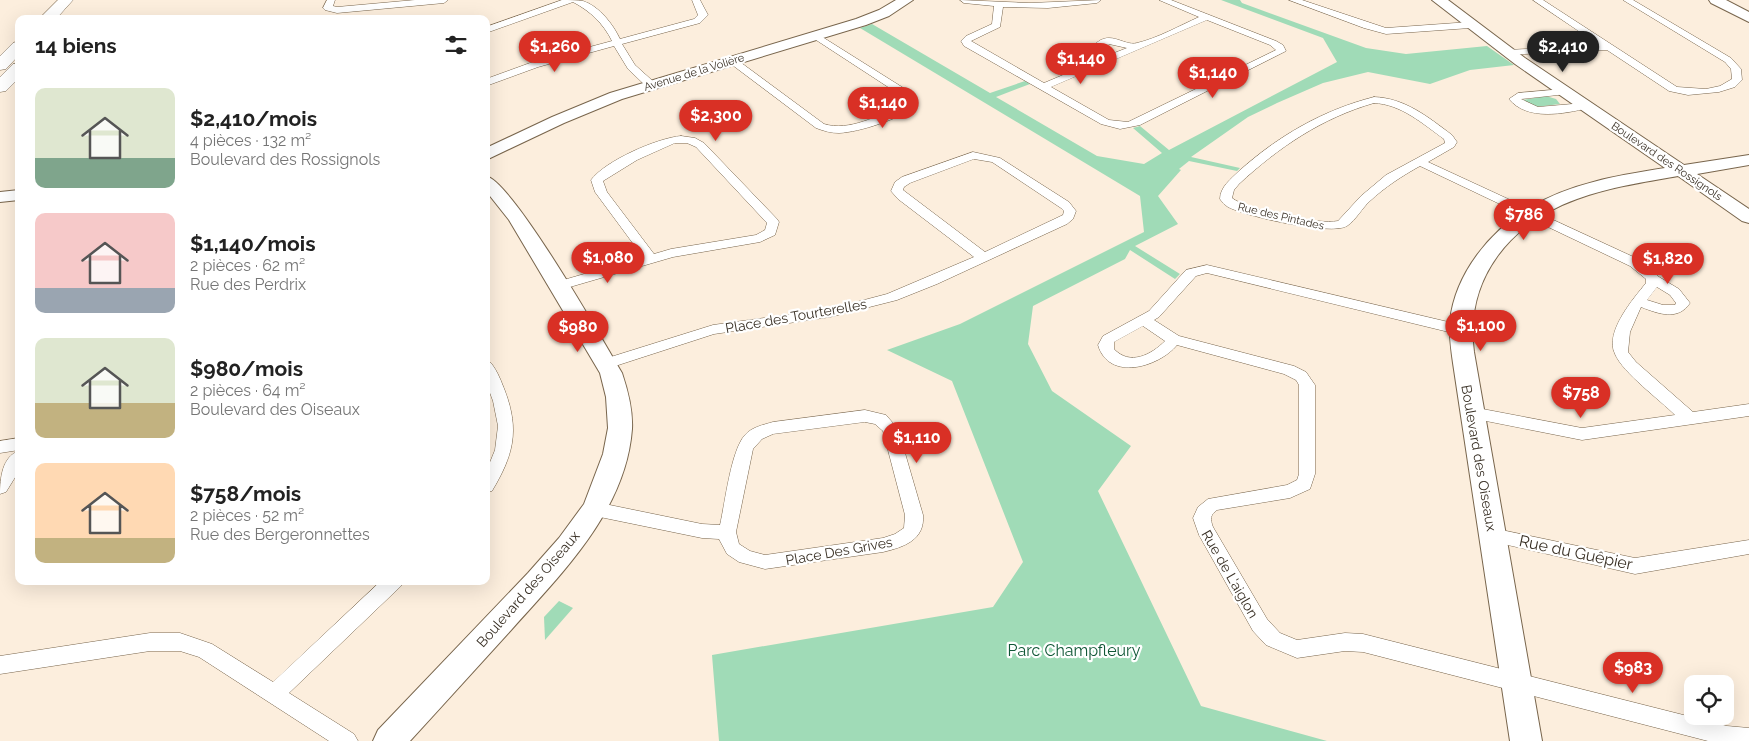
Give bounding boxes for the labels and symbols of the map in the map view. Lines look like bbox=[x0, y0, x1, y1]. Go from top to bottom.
pin: $1,260 bbox=[514, 30, 596, 73]
pin: $2,410 bbox=[1522, 30, 1604, 73]
pin: $1,140 bbox=[1040, 42, 1122, 85]
street label: Avenue de la Volière bbox=[642, 51, 746, 94]
pin: $1,140 bbox=[1172, 56, 1254, 99]
pin: $1,140 bbox=[842, 86, 924, 129]
pin: $2,300 bbox=[675, 100, 757, 142]
street label: Boulevard des Rossignols bbox=[1609, 119, 1725, 203]
pin: $786 bbox=[1494, 198, 1554, 241]
street label: Rue des Pintades bbox=[1236, 200, 1325, 233]
pin: $1,080 bbox=[567, 242, 649, 284]
pin: $1,820 bbox=[1627, 242, 1709, 285]
street label: Place des Tourterelles bbox=[724, 296, 868, 336]
pin: $980 bbox=[548, 310, 608, 353]
pin: $1,100 bbox=[1440, 310, 1522, 352]
pin: $758 bbox=[1551, 376, 1611, 419]
street label: Boulevard des Oiseaux bbox=[1458, 383, 1500, 533]
pin: $1,110 bbox=[876, 422, 958, 464]
street label: Rue de L'aiglon bbox=[1198, 527, 1262, 621]
street label: Boulevard des Oiseaux bbox=[473, 528, 583, 650]
street label: Rue du Guêpier bbox=[1517, 531, 1635, 574]
street label: Place Des Grives bbox=[784, 534, 894, 568]
park label: Parc Champfleury bbox=[1008, 641, 1141, 660]
pin: $983 bbox=[1603, 652, 1663, 694]

